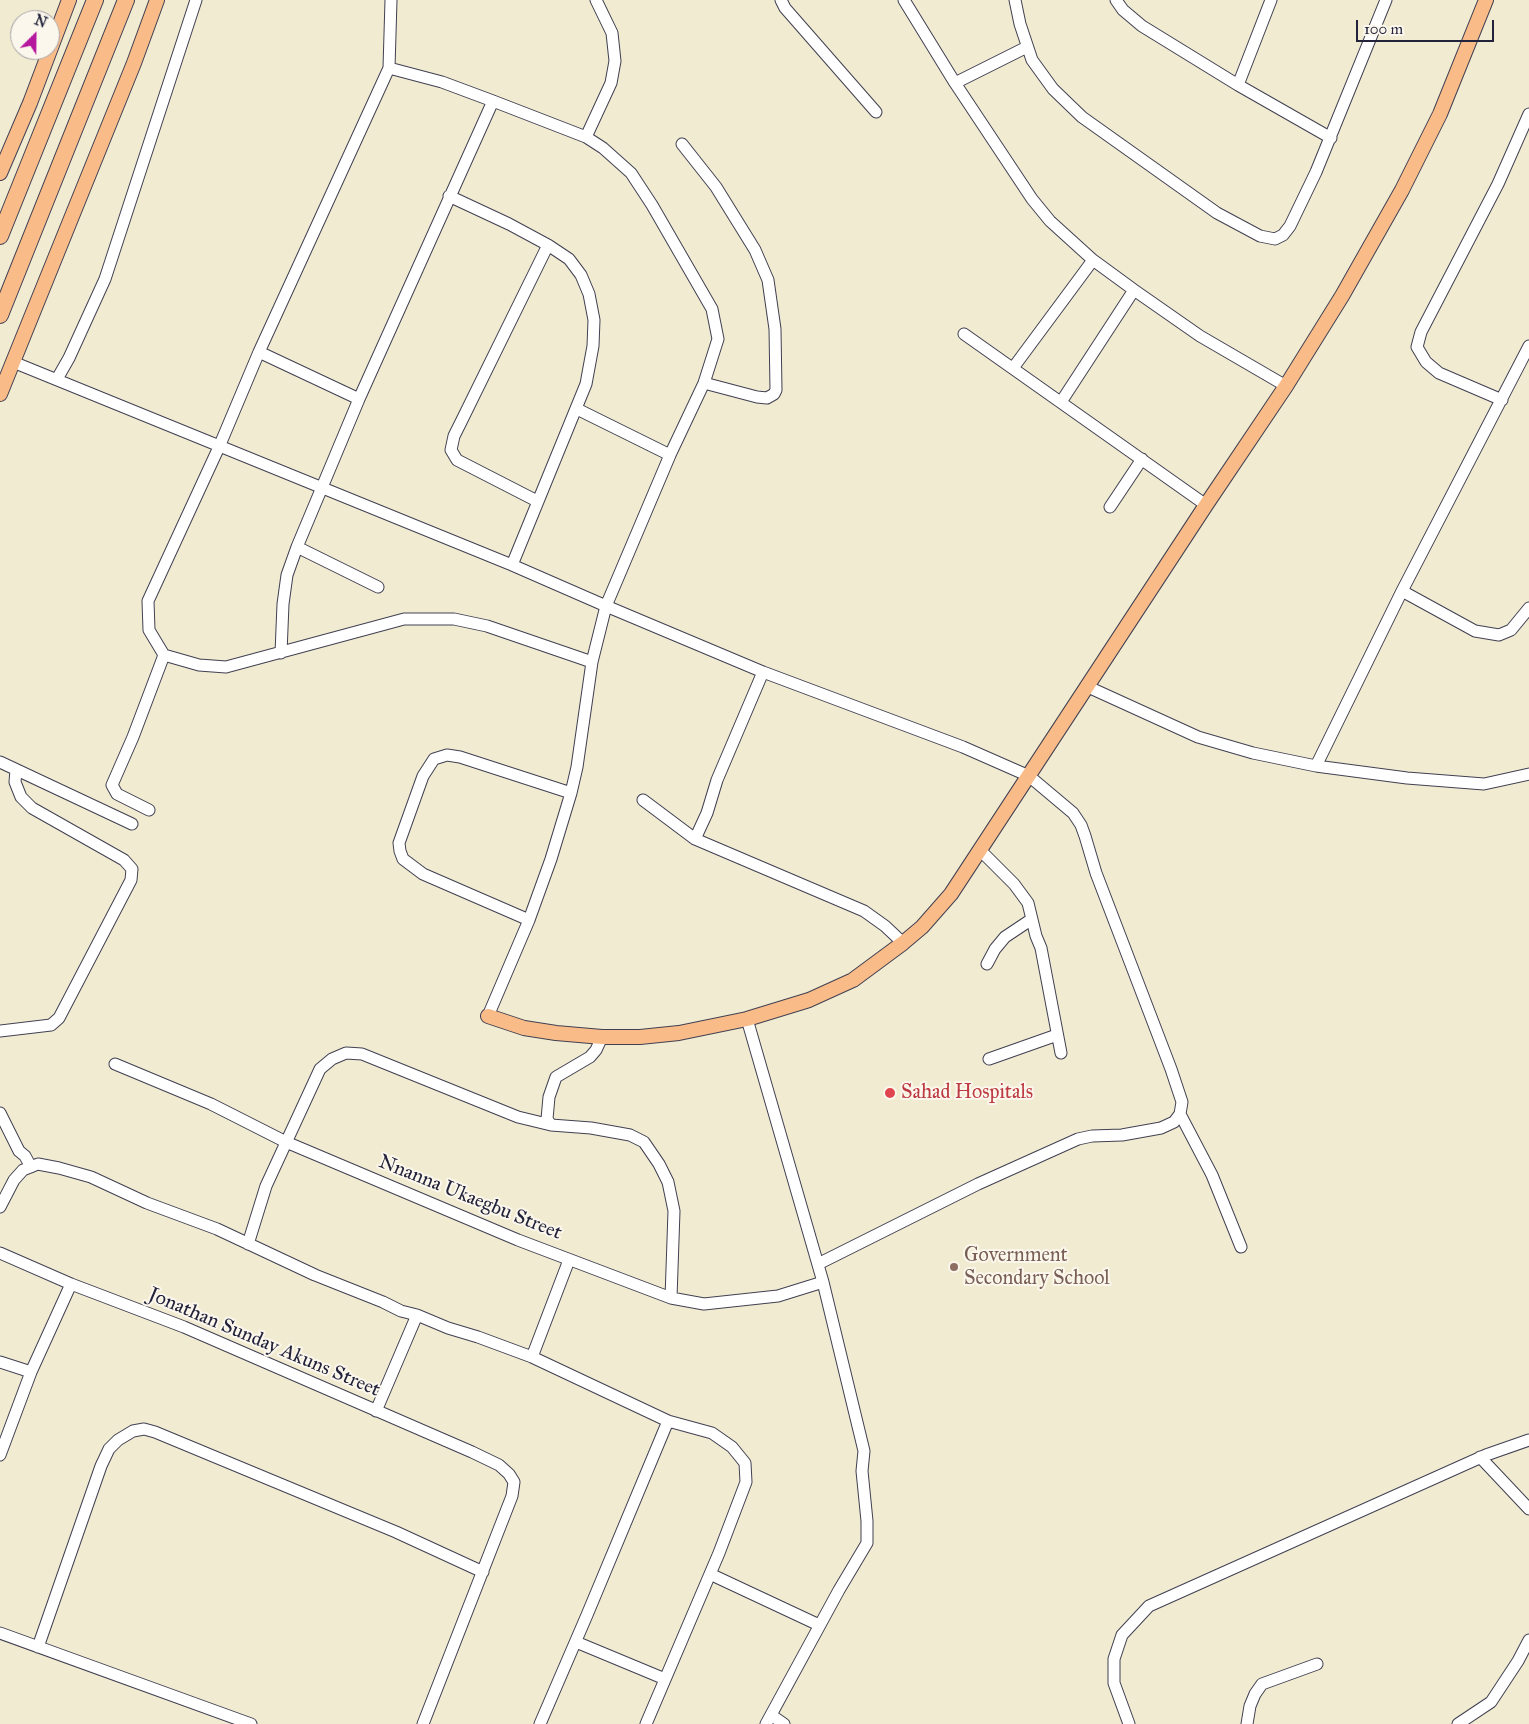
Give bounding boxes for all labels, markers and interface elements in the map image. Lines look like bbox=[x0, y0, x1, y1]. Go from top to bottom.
north arrow bbox=[10, 10, 60, 60]
scale bar bbox=[1359, 10, 1496, 42]
text: N bbox=[32, 12, 49, 32]
text: 100 m bbox=[1364, 20, 1403, 38]
place label: Sahad Hospitals bbox=[901, 1081, 1033, 1105]
marker: Sahad Hospitals bbox=[883, 1086, 897, 1100]
street label: Nnanna Ukaegbu Street bbox=[375, 1150, 565, 1246]
place label: Government Secondary School bbox=[964, 1244, 1110, 1291]
marker: Government Secondary School bbox=[948, 1261, 960, 1273]
street label: Jonathan Sunday Akuns Street bbox=[145, 1283, 383, 1403]

